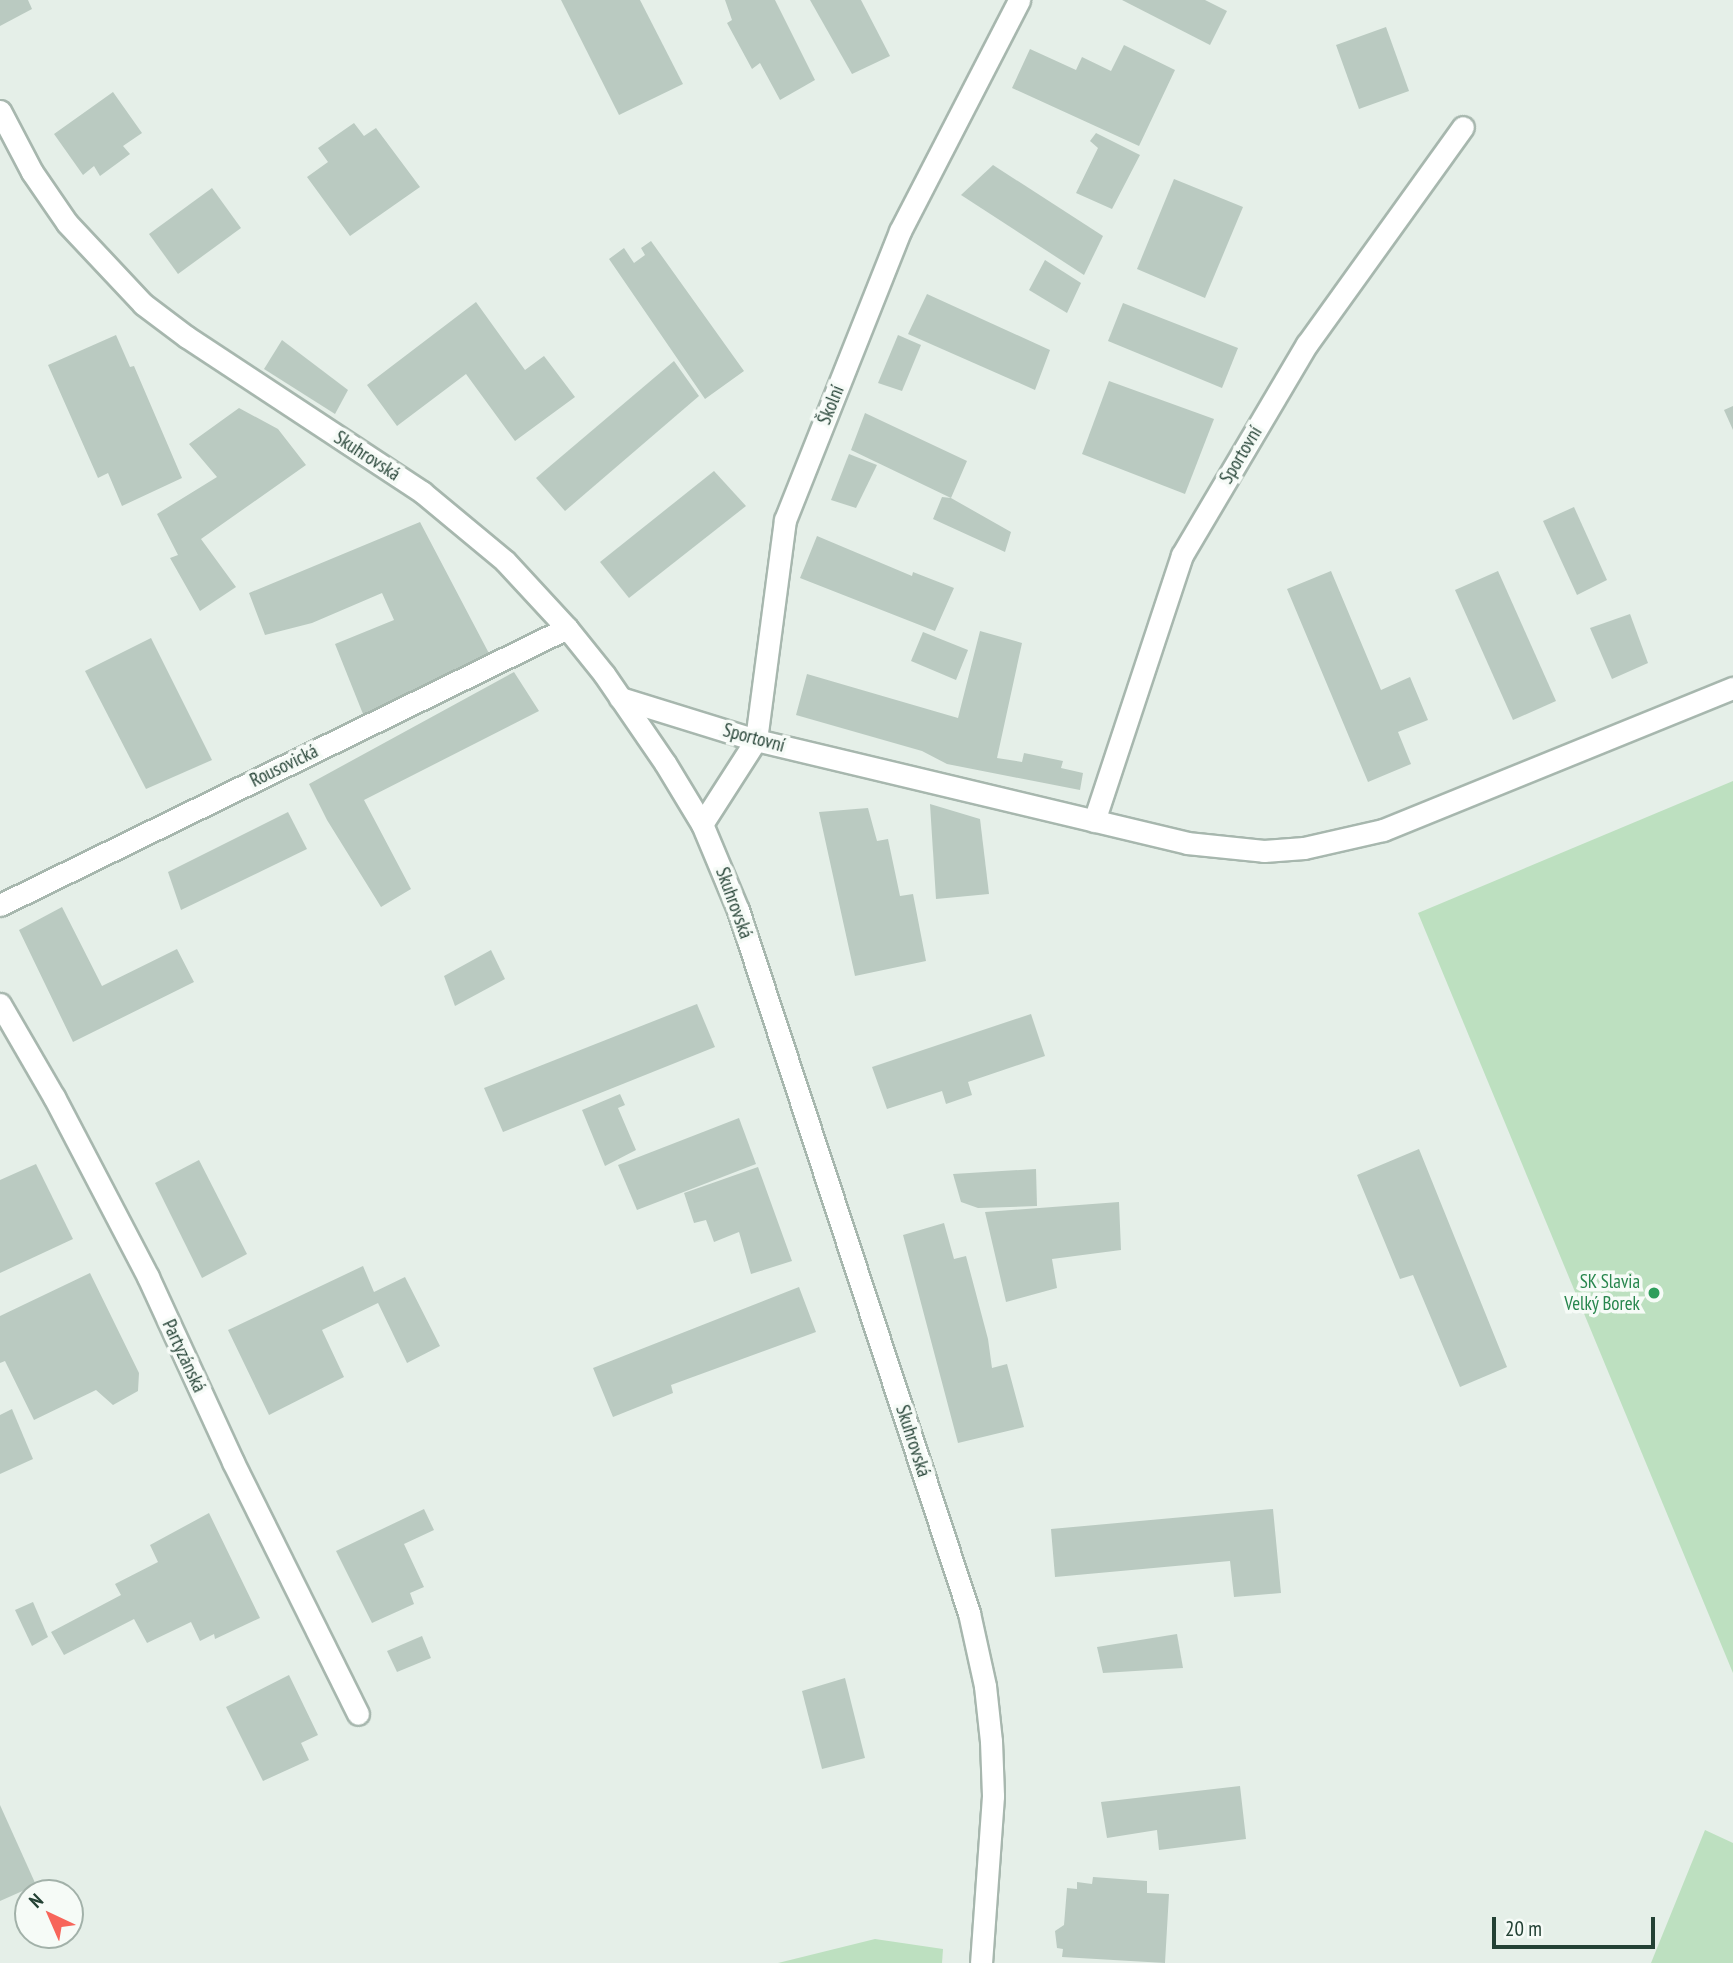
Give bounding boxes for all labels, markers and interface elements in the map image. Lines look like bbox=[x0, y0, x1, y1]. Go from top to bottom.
street label: Školní bbox=[813, 382, 849, 428]
street label: Sportovní bbox=[1215, 422, 1267, 488]
street label: Skuhrovská bbox=[330, 426, 404, 486]
street label: Sportovní bbox=[721, 719, 787, 757]
street label: Rousovická bbox=[246, 740, 322, 792]
street label: Skuhrovská bbox=[711, 864, 757, 942]
place label: SK Slavia Velký Borek bbox=[1564, 1271, 1640, 1315]
marker: SK Slavia Velký Borek bbox=[1646, 1285, 1662, 1301]
street label: Partyzánská bbox=[157, 1316, 211, 1396]
street label: Skuhrovská bbox=[891, 1402, 935, 1480]
north arrow bbox=[14, 1879, 84, 1949]
text: N bbox=[24, 1888, 48, 1913]
scale bar bbox=[1495, 1904, 1658, 1948]
text: 20 m bbox=[1505, 1915, 1542, 1942]

